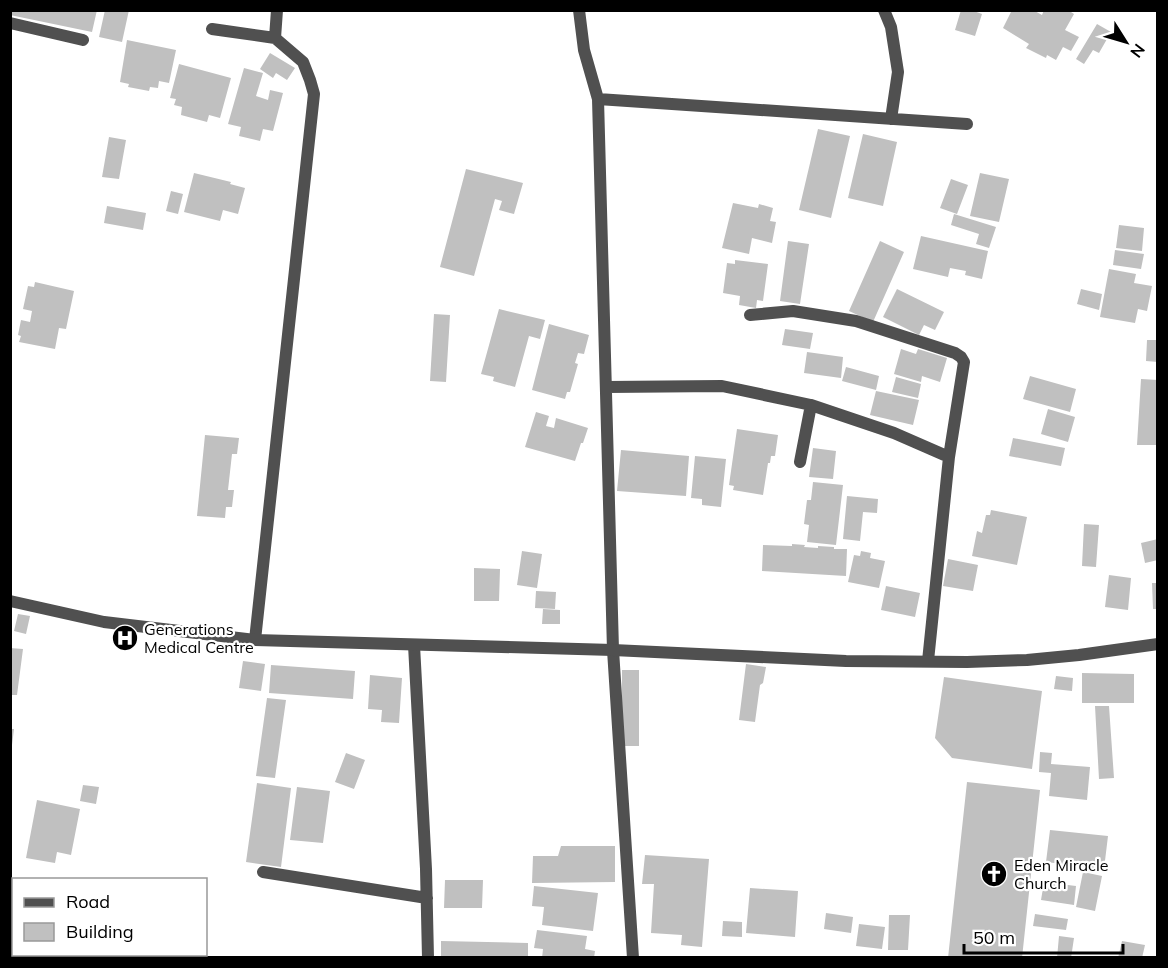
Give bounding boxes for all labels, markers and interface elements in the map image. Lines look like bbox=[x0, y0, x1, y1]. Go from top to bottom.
north arrow bbox=[1096, 12, 1156, 72]
text: N bbox=[1126, 40, 1150, 62]
place label: Generations Medical Centre bbox=[144, 619, 254, 657]
hospital icon: Generations Medical Centre bbox=[110, 623, 140, 653]
place label: Eden Miracle Church bbox=[1014, 855, 1109, 893]
church icon: Eden Miracle Church bbox=[979, 859, 1009, 889]
legend bbox=[12, 878, 207, 956]
text: Road bbox=[66, 890, 110, 913]
scale bar bbox=[964, 917, 1123, 955]
text: Building bbox=[66, 920, 134, 943]
text: 50 m bbox=[973, 926, 1015, 949]

